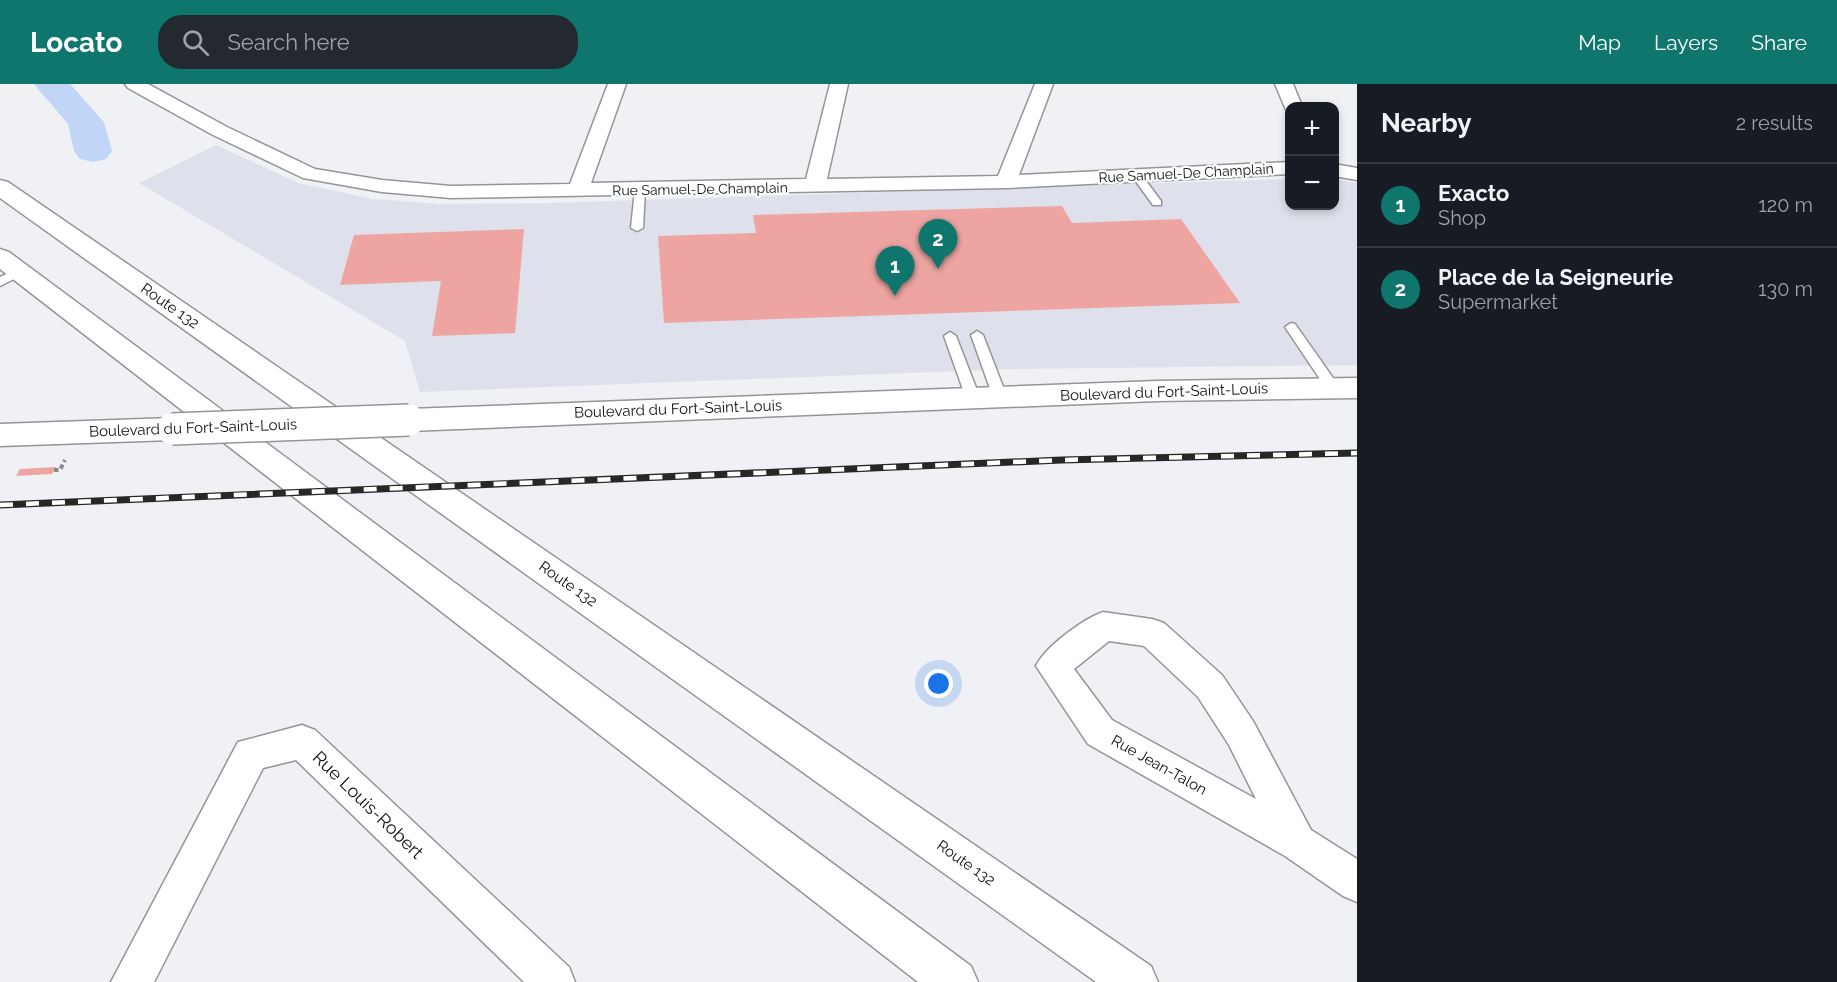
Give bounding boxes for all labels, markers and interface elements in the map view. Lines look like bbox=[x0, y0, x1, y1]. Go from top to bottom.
search box bbox=[158, 15, 578, 69]
text: Locato bbox=[30, 26, 122, 59]
icon: search bbox=[179, 26, 212, 59]
text: Search here bbox=[227, 29, 350, 55]
text: Map bbox=[1578, 30, 1621, 55]
text: Layers bbox=[1654, 30, 1718, 55]
text: Share bbox=[1751, 30, 1807, 55]
map controls bbox=[1285, 102, 1339, 210]
button: + bbox=[1285, 102, 1339, 156]
text: Nearby bbox=[1381, 108, 1471, 138]
text: 2 results bbox=[1736, 111, 1813, 135]
button: − bbox=[1285, 156, 1339, 210]
street label: Rue Samuel-De Champlain bbox=[1098, 160, 1274, 186]
street label: Rue Samuel-De Champlain bbox=[612, 179, 788, 199]
text: Exacto bbox=[1438, 180, 1509, 206]
text: 1 bbox=[1396, 193, 1405, 217]
text: 120 m bbox=[1758, 193, 1813, 217]
text: Shop bbox=[1438, 206, 1486, 230]
pin: 2 bbox=[918, 220, 958, 269]
pin: 1 bbox=[876, 246, 914, 296]
text: Place de la Seigneurie bbox=[1438, 264, 1673, 290]
text: 2 bbox=[1395, 277, 1406, 301]
text: 130 m bbox=[1758, 277, 1813, 301]
street label: Route 132 bbox=[137, 279, 203, 333]
text: Supermarket bbox=[1438, 290, 1558, 314]
street label: Boulevard du Fort-Saint-Louis bbox=[1060, 379, 1268, 405]
street label: Boulevard du Fort-Saint-Louis bbox=[574, 396, 782, 422]
street label: Boulevard du Fort-Saint-Louis bbox=[89, 415, 297, 441]
street label: Route 132 bbox=[535, 557, 601, 611]
your location bbox=[924, 669, 953, 698]
street label: Rue Jean-Talon bbox=[1108, 731, 1210, 799]
street label: Rue Louis-Robert bbox=[309, 747, 428, 863]
street label: Route 132 bbox=[933, 836, 999, 890]

